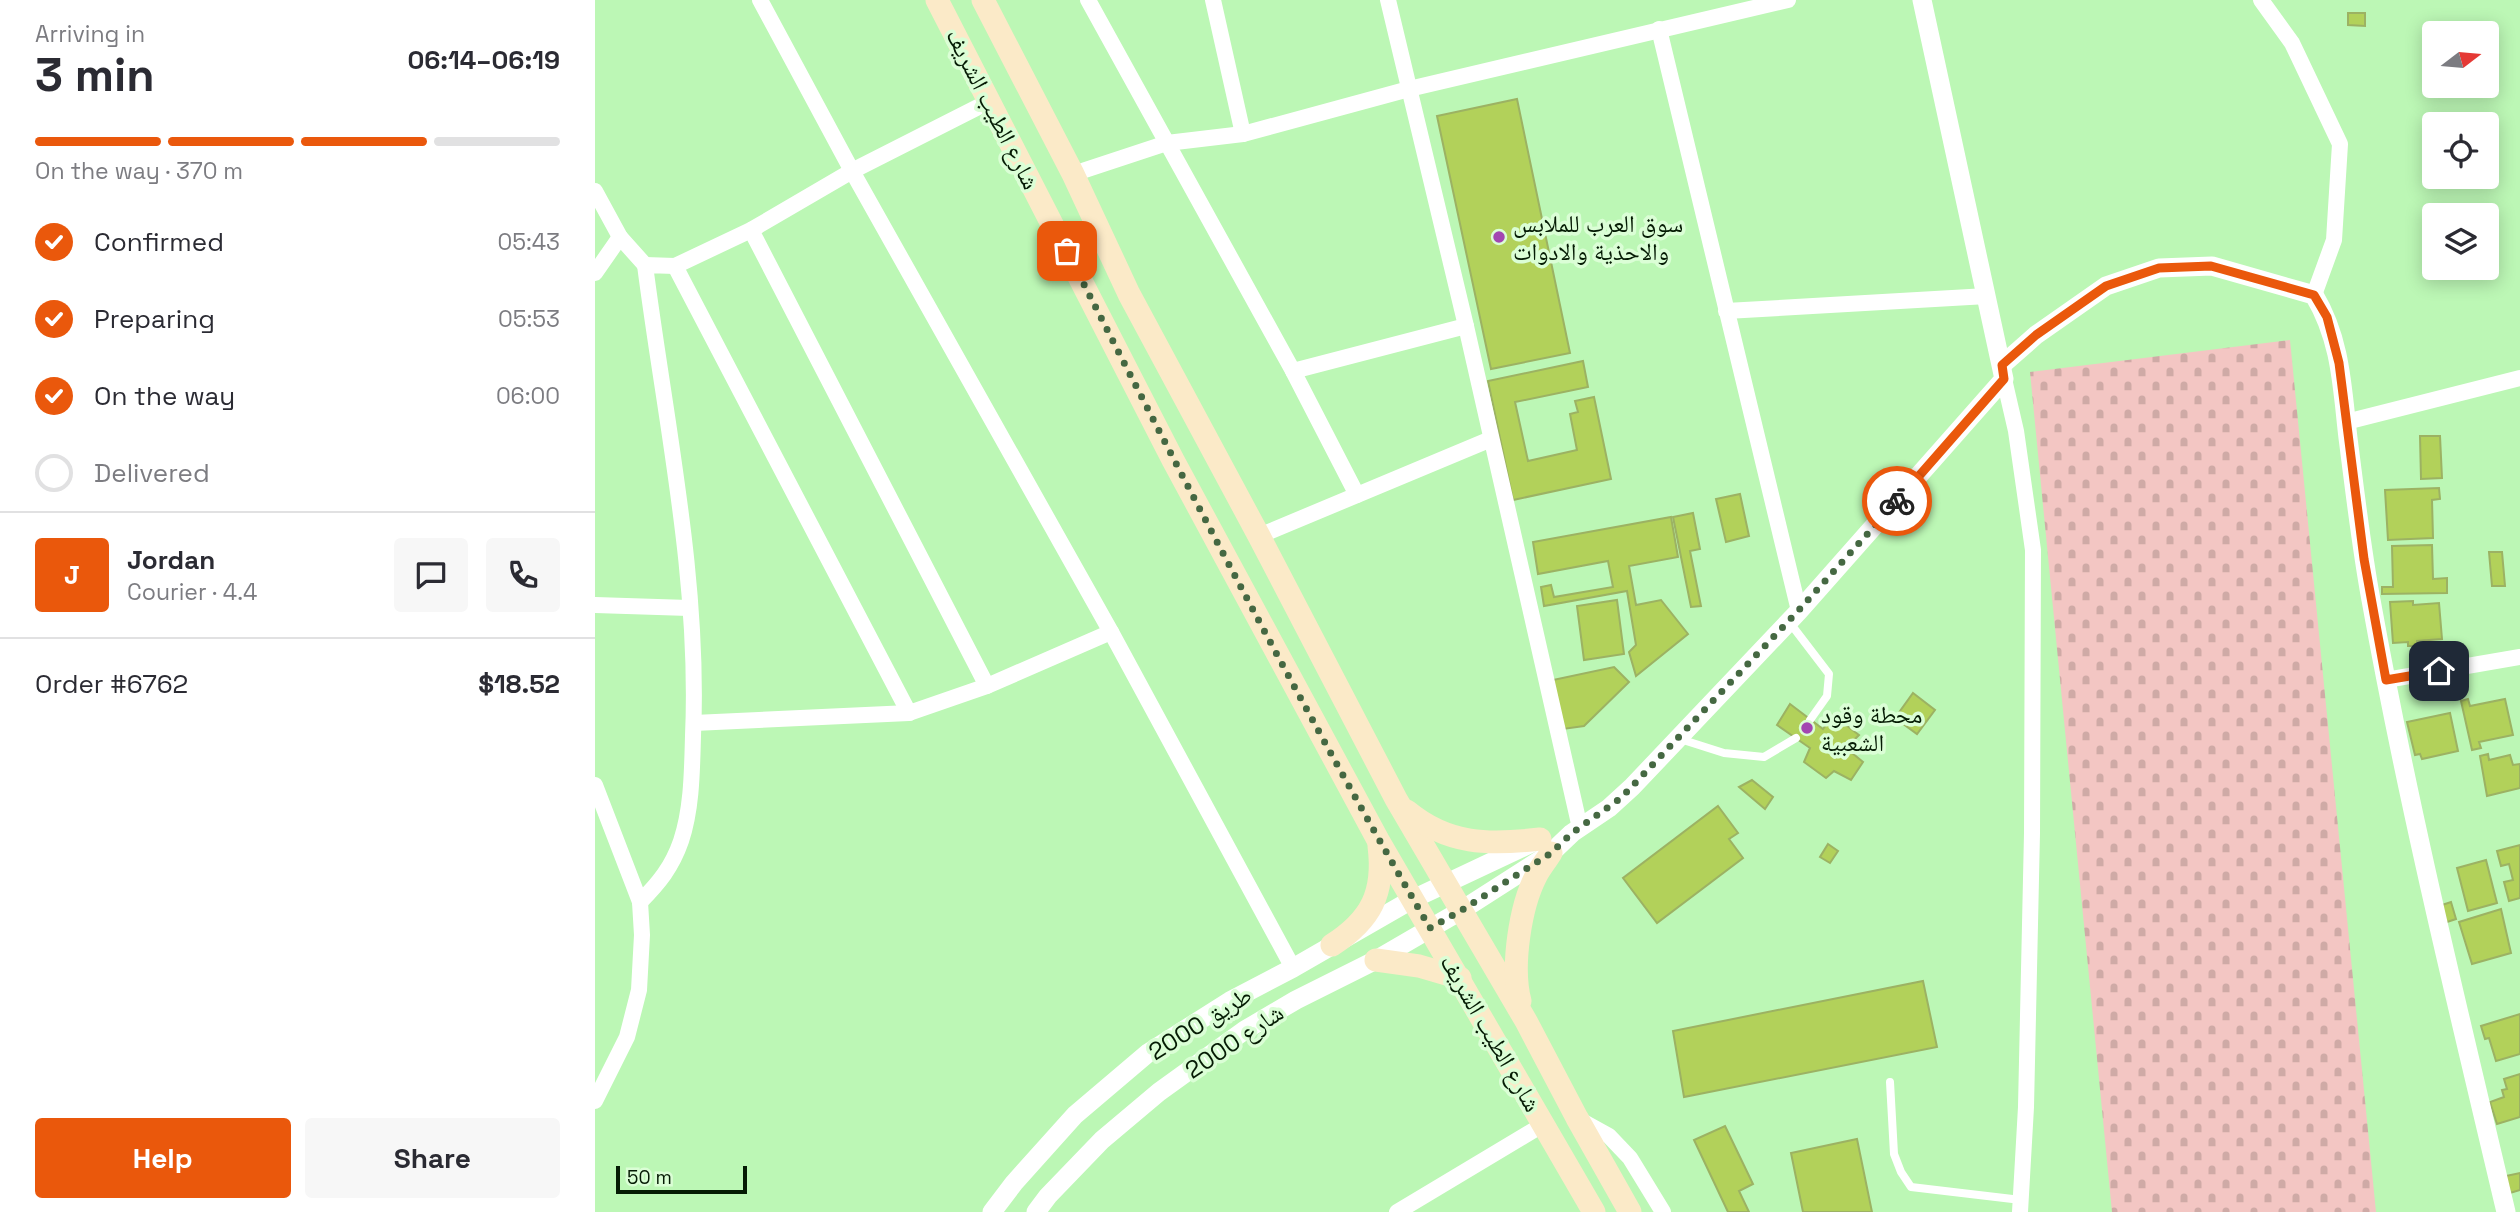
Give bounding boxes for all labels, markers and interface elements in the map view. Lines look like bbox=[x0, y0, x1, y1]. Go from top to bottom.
text: Arriving in bbox=[35, 19, 145, 49]
north arrow bbox=[2422, 21, 2499, 98]
map controls bbox=[2422, 21, 2499, 280]
street label: شارع الطيب الشريف bbox=[939, 23, 1047, 195]
text: 06:14–06:19 bbox=[407, 43, 560, 77]
text: 3 min bbox=[35, 46, 155, 104]
button: locate bbox=[2422, 112, 2499, 189]
text: On the way · 370 m bbox=[35, 156, 243, 186]
button: layers bbox=[2422, 203, 2499, 280]
place label: سوق العرب للملابس والاحذية والادوات bbox=[1513, 208, 1683, 267]
pin bbox=[1037, 221, 1097, 281]
icon: check bbox=[35, 223, 73, 261]
text: Confirmed bbox=[94, 225, 224, 259]
text: 05:43 bbox=[497, 227, 560, 257]
marker: سوق العرب للملابس والاحذية والادوات bbox=[1491, 229, 1507, 245]
icon: bag bbox=[1048, 232, 1086, 270]
icon: check bbox=[35, 300, 73, 338]
text: Preparing bbox=[94, 302, 215, 336]
text: 05:53 bbox=[498, 304, 560, 334]
icon: check bbox=[35, 377, 73, 415]
text: On the way bbox=[94, 379, 235, 413]
text: 06:00 bbox=[496, 381, 560, 411]
text: Delivered bbox=[94, 456, 210, 490]
courier bbox=[1862, 466, 1932, 536]
icon: bike bbox=[1878, 482, 1916, 520]
button: chat bbox=[394, 538, 468, 612]
button: phone bbox=[486, 538, 560, 612]
text: Jordan bbox=[127, 543, 215, 577]
text: J bbox=[64, 558, 80, 592]
text: Courier · 4.4 bbox=[127, 577, 257, 607]
pin bbox=[2409, 641, 2469, 701]
icon: home bbox=[2420, 652, 2458, 690]
text: Order #6762 bbox=[35, 667, 188, 701]
text: $18.52 bbox=[478, 667, 560, 701]
place label: محطة وقود الشعبية bbox=[1821, 699, 1923, 758]
marker: محطة وقود الشعبية bbox=[1799, 720, 1815, 736]
street label: شارع الطيب الشريف bbox=[1433, 949, 1549, 1117]
street label: طريق 2000 bbox=[1143, 979, 1257, 1067]
street label: شارع 2000 bbox=[1179, 997, 1289, 1085]
button: Help bbox=[35, 1118, 291, 1198]
button: Share bbox=[305, 1118, 560, 1198]
scale bar bbox=[616, 1163, 747, 1195]
text: 50 m bbox=[627, 1165, 672, 1190]

